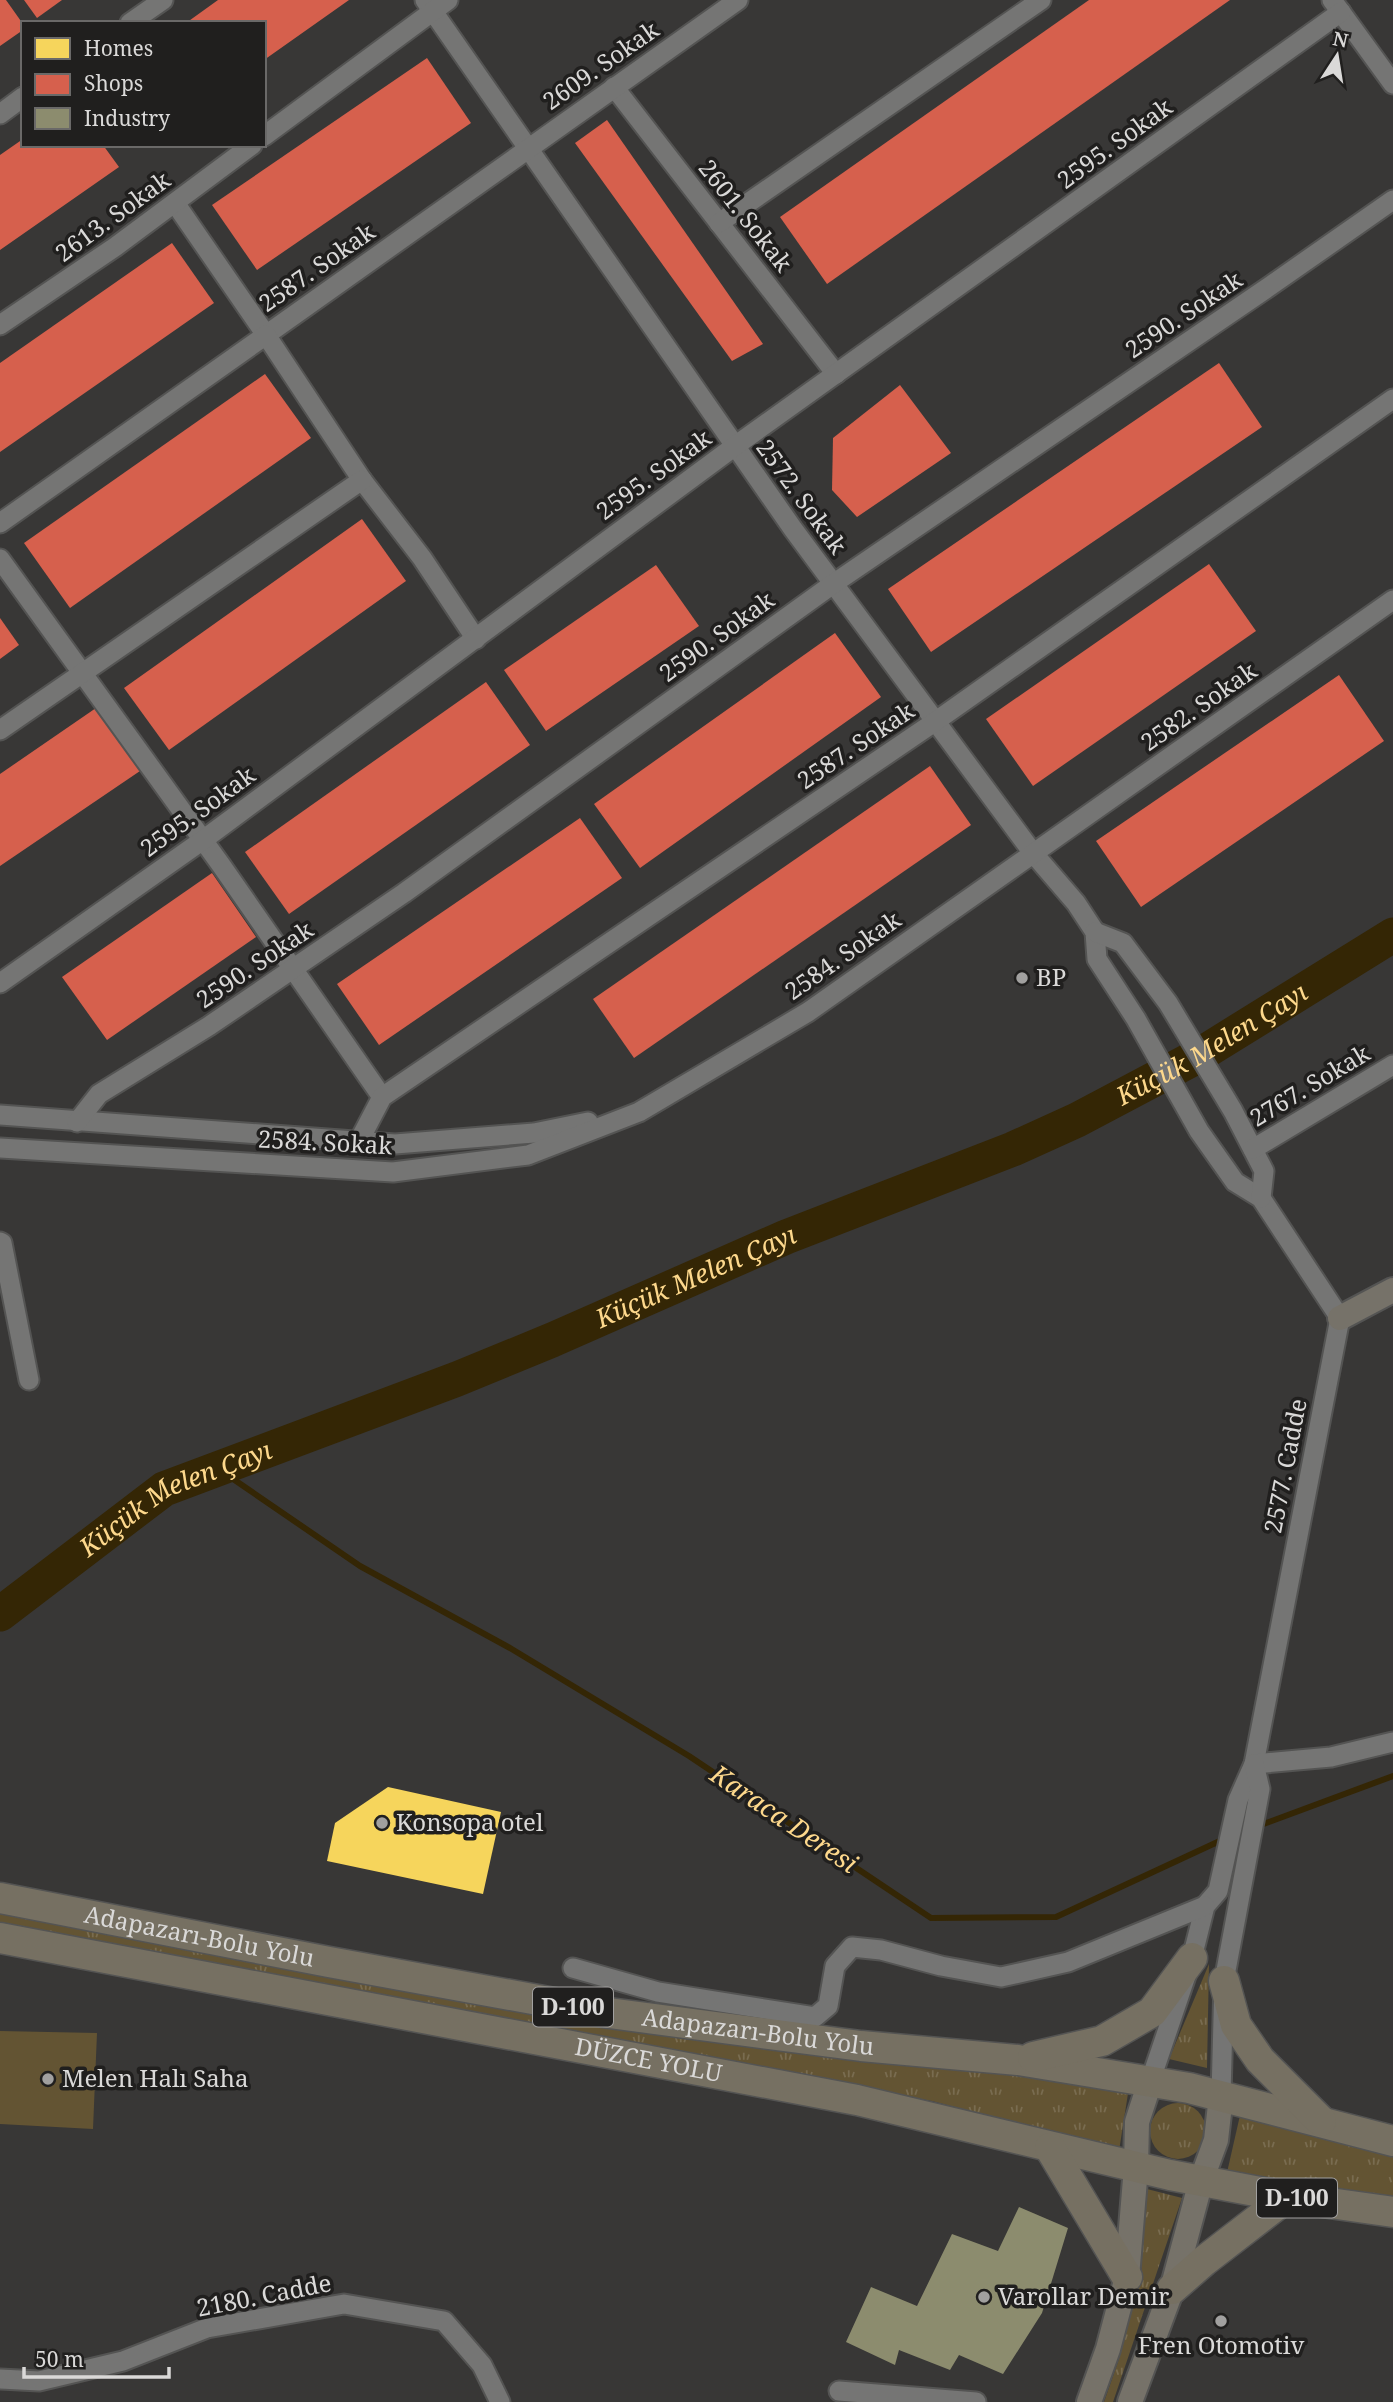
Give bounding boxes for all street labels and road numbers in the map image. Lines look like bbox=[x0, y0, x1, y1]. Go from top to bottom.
street label: 2609. Sokak bbox=[536, 12, 665, 117]
street label: 2595. Sokak bbox=[1050, 89, 1179, 196]
street label: 2601. Sokak bbox=[692, 152, 801, 279]
street label: 2613. Sokak bbox=[48, 162, 177, 269]
street label: 2587. Sokak bbox=[252, 214, 381, 319]
street label: 2590. Sokak bbox=[1118, 262, 1249, 365]
street label: 2595. Sokak bbox=[589, 420, 718, 527]
street label: 2572. Sokak bbox=[749, 432, 856, 561]
street label: 2590. Sokak bbox=[652, 582, 781, 689]
street label: 2582. Sokak bbox=[1134, 653, 1263, 758]
street label: 2587. Sokak bbox=[790, 693, 921, 796]
street label: 2595. Sokak bbox=[133, 757, 262, 864]
street label: 2584. Sokak bbox=[778, 902, 907, 1007]
street label: 2590. Sokak bbox=[189, 912, 320, 1015]
street label: 2767. Sokak bbox=[1243, 1035, 1376, 1133]
street label: 2584. Sokak bbox=[257, 1122, 394, 1162]
street label: 2577. Cadde bbox=[1255, 1396, 1314, 1536]
street label: Adapazarı-Bolu Yolu bbox=[82, 1897, 317, 1974]
road number: D-100 bbox=[533, 1988, 613, 2026]
street label: Adapazarı-Bolu Yolu bbox=[640, 1999, 875, 2062]
street label: DÜZCE YOLU bbox=[572, 2029, 725, 2089]
road number: D-100 bbox=[1257, 2178, 1337, 2218]
street label: 2180. Cadde bbox=[194, 2265, 334, 2324]

